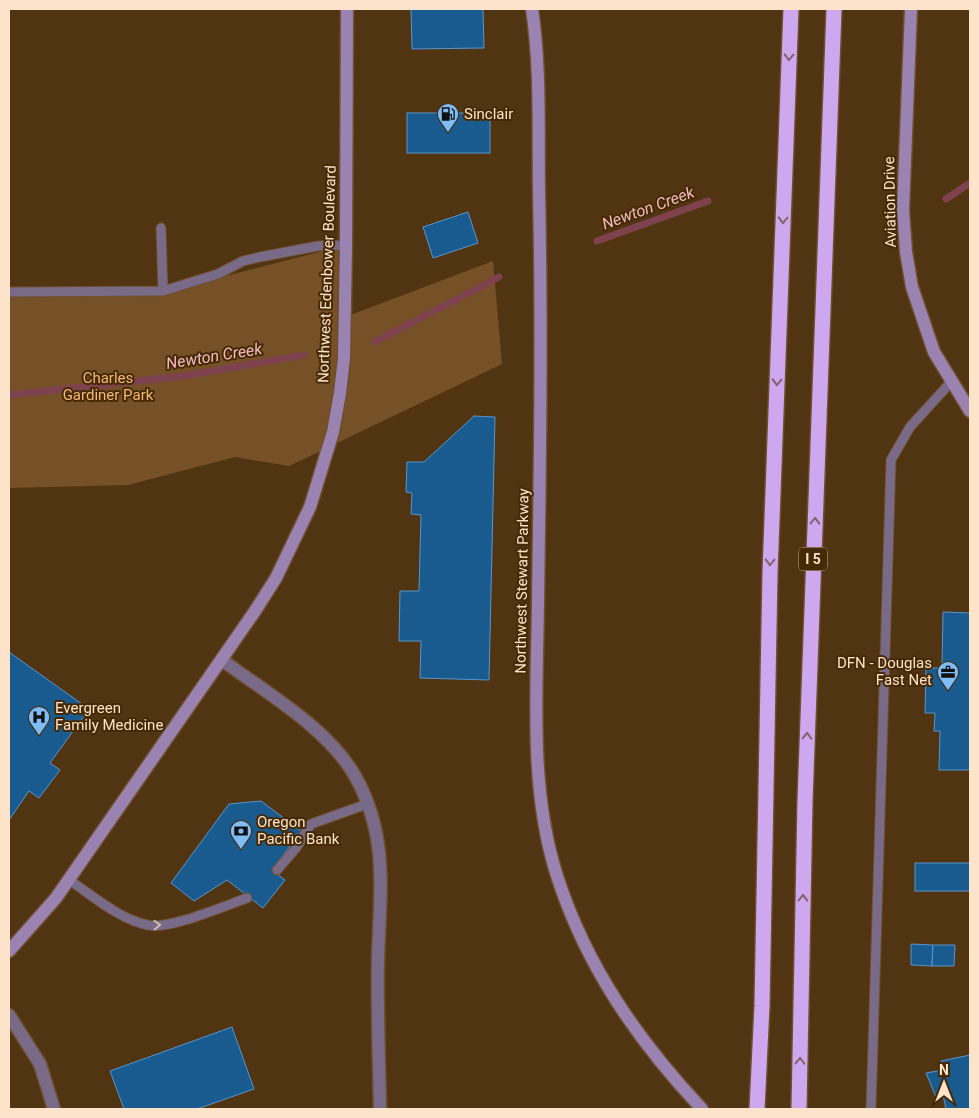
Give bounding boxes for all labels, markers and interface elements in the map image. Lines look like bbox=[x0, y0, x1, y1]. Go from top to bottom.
one-way arrow bbox=[784, 54, 794, 62]
fuel station icon: Sinclair bbox=[436, 102, 460, 133]
place label: Sinclair bbox=[464, 105, 513, 123]
street label: Aviation Drive bbox=[880, 156, 900, 248]
street label: Northwest Edenbower Boulevard bbox=[314, 165, 340, 383]
water label: Newton Creek bbox=[599, 182, 698, 233]
one-way arrow bbox=[778, 216, 788, 224]
water label: Newton Creek bbox=[165, 339, 264, 373]
park label: Charles Gardiner Park bbox=[63, 369, 154, 404]
one-way arrow bbox=[772, 379, 782, 387]
street label: Northwest Stewart Parkway bbox=[511, 488, 533, 674]
one-way arrow bbox=[810, 516, 820, 524]
road number: I 5 bbox=[799, 548, 827, 570]
one-way arrow bbox=[765, 558, 776, 566]
place label: DFN - Douglas Fast Net bbox=[837, 654, 932, 689]
office icon: DFN - Douglas Fast Net bbox=[936, 660, 960, 691]
place label: Evergreen Family Medicine bbox=[55, 699, 163, 734]
hospital icon: Evergreen Family Medicine bbox=[27, 705, 51, 736]
one-way arrow bbox=[802, 731, 812, 739]
place label: Oregon Pacific Bank bbox=[257, 813, 340, 848]
bank icon: Oregon Pacific Bank bbox=[229, 819, 253, 850]
one-way arrow bbox=[798, 894, 808, 902]
one-way arrow bbox=[154, 920, 162, 931]
one-way arrow bbox=[794, 1056, 805, 1064]
north arrow bbox=[919, 1058, 969, 1108]
text: N bbox=[939, 1062, 949, 1078]

